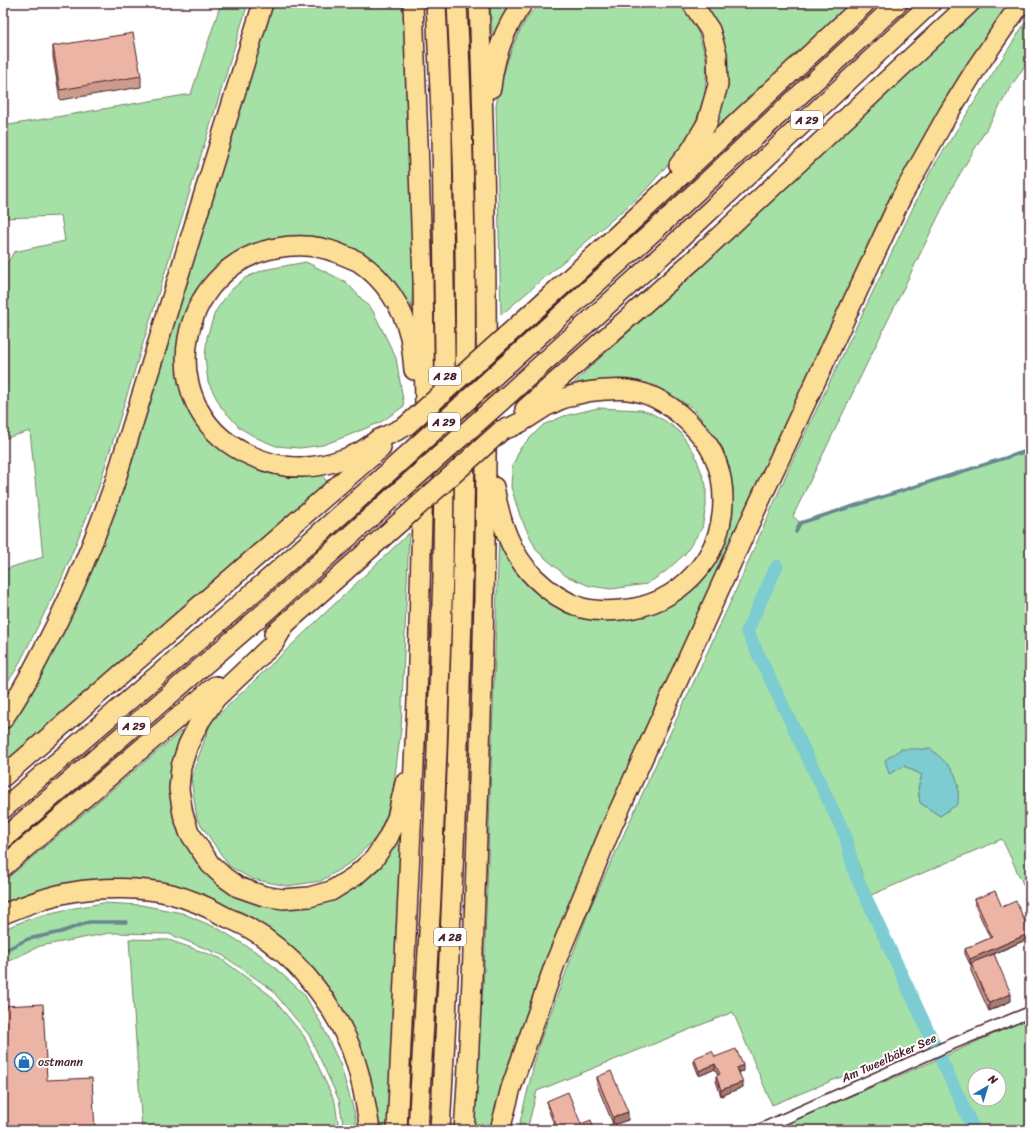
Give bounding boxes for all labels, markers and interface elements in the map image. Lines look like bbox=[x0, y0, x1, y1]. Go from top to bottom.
road number: A 29 bbox=[791, 111, 823, 129]
road number: A 28 bbox=[429, 367, 461, 385]
road number: A 29 bbox=[428, 413, 460, 431]
road number: A 29 bbox=[118, 717, 150, 735]
road number: A 28 bbox=[434, 928, 466, 946]
street label: Am Tweelbäker See bbox=[837, 1027, 940, 1089]
shop icon: ostmann bbox=[13, 1051, 35, 1073]
place label: ostmann bbox=[38, 1051, 84, 1073]
north arrow bbox=[967, 1067, 1007, 1107]
text: N bbox=[983, 1069, 1002, 1090]

